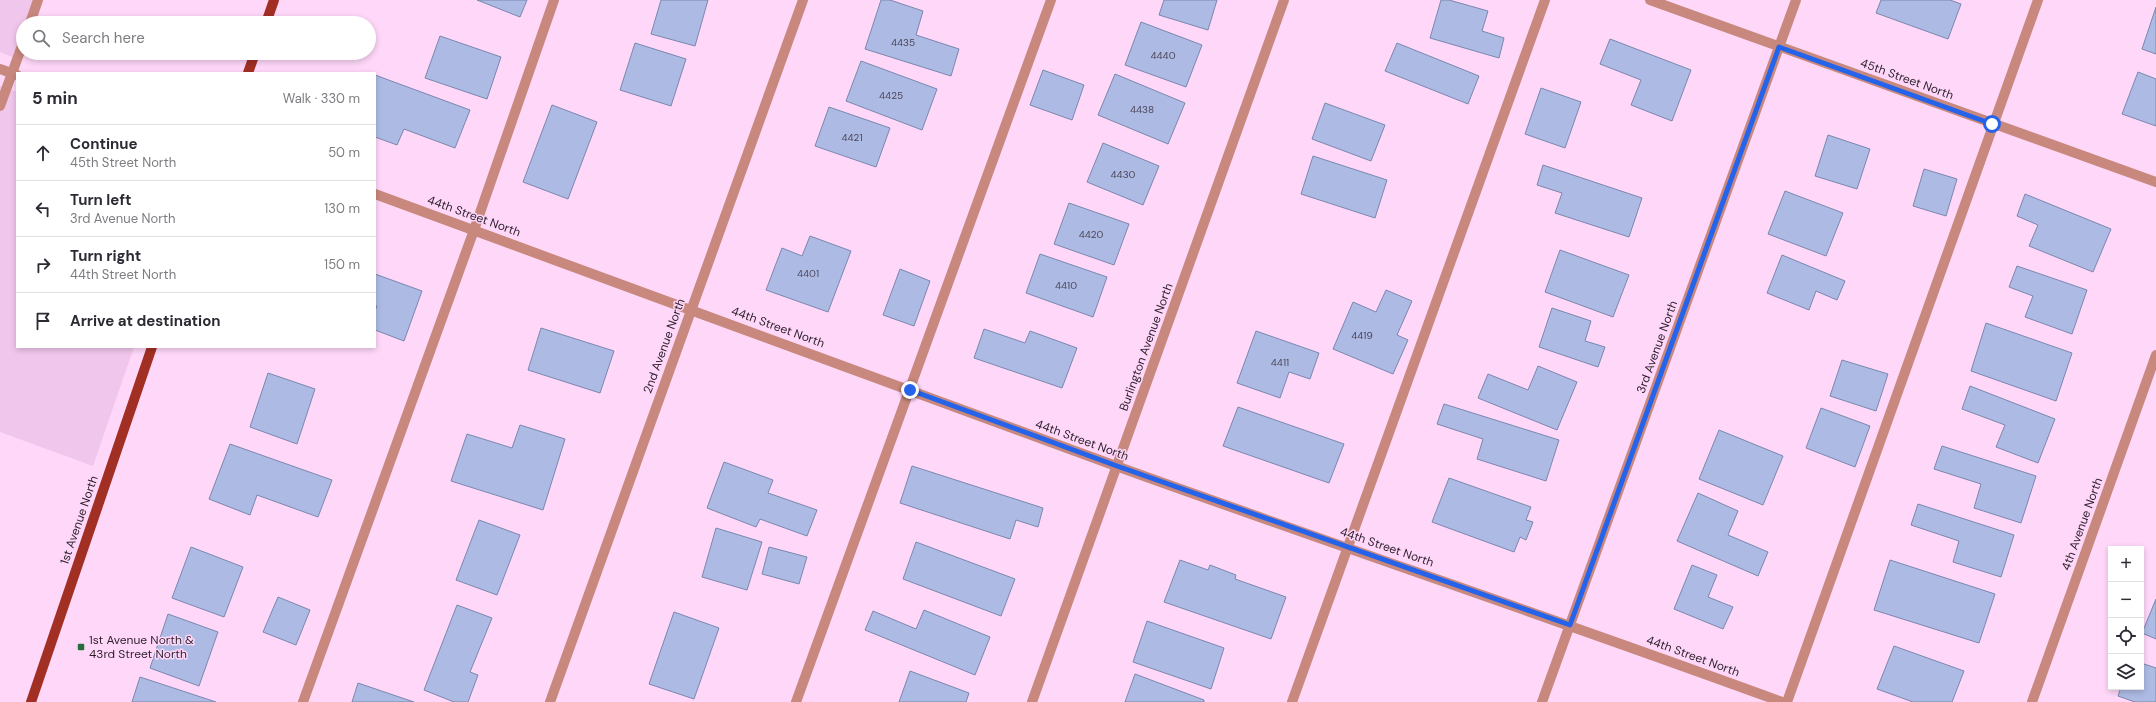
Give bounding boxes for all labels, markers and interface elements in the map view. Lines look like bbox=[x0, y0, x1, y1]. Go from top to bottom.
search box bbox=[16, 16, 376, 60]
icon: search bbox=[30, 27, 52, 49]
text: Search here bbox=[62, 28, 145, 48]
house number: 4435 bbox=[891, 36, 915, 49]
house number: 4440 bbox=[1150, 49, 1176, 62]
street label: 45th Street North bbox=[1858, 55, 1956, 103]
text: 5 min bbox=[32, 87, 78, 109]
house number: 4425 bbox=[879, 89, 903, 102]
text: Walk · 330 m bbox=[283, 90, 360, 107]
house number: 4438 bbox=[1130, 103, 1154, 116]
route start bbox=[1983, 115, 2001, 133]
house number: 4421 bbox=[841, 131, 863, 144]
text: Continue bbox=[70, 134, 138, 154]
icon: ahead bbox=[32, 142, 54, 164]
text: 50 m bbox=[328, 144, 360, 161]
text: 45th Street North bbox=[70, 154, 176, 171]
house number: 4430 bbox=[1111, 168, 1136, 181]
text: Turn left bbox=[70, 190, 131, 210]
street label: 44th Street North bbox=[425, 192, 523, 240]
icon: left bbox=[32, 198, 54, 220]
text: 130 m bbox=[324, 200, 360, 217]
text: 3rd Avenue North bbox=[70, 210, 176, 227]
house number: 4420 bbox=[1079, 228, 1103, 241]
text: Turn right bbox=[70, 246, 141, 266]
icon: right bbox=[32, 254, 54, 276]
text: 150 m bbox=[324, 256, 360, 273]
text: 44th Street North bbox=[70, 266, 176, 283]
house number: 4401 bbox=[797, 267, 819, 280]
house number: 4410 bbox=[1055, 279, 1077, 292]
street label: Burlington Avenue North bbox=[1115, 281, 1177, 413]
street label: 2nd Avenue North bbox=[639, 296, 689, 396]
street label: 3rd Avenue North bbox=[1633, 298, 1681, 396]
street label: 44th Street North bbox=[729, 303, 827, 351]
icon: arrive bbox=[32, 310, 54, 332]
text: Arrive at destination bbox=[70, 311, 221, 331]
house number: 4419 bbox=[1351, 329, 1373, 342]
house number: 4411 bbox=[1271, 356, 1289, 369]
route end bbox=[901, 381, 919, 399]
street label: 44th Street North bbox=[1033, 416, 1131, 464]
street label: 1st Avenue North bbox=[56, 473, 102, 566]
street label: 4th Avenue North bbox=[2058, 475, 2106, 573]
street label: 44th Street North bbox=[1338, 523, 1436, 571]
map controls bbox=[2108, 546, 2144, 690]
button: + bbox=[2108, 546, 2144, 582]
button: − bbox=[2108, 582, 2144, 618]
button: locate bbox=[2108, 618, 2144, 654]
place label: 1st Avenue North & 43rd Street North bbox=[89, 632, 194, 662]
street label: 44th Street North bbox=[1644, 632, 1742, 680]
marker: 1st Avenue North & 43rd Street North bbox=[76, 642, 86, 652]
button: layers bbox=[2108, 654, 2144, 690]

